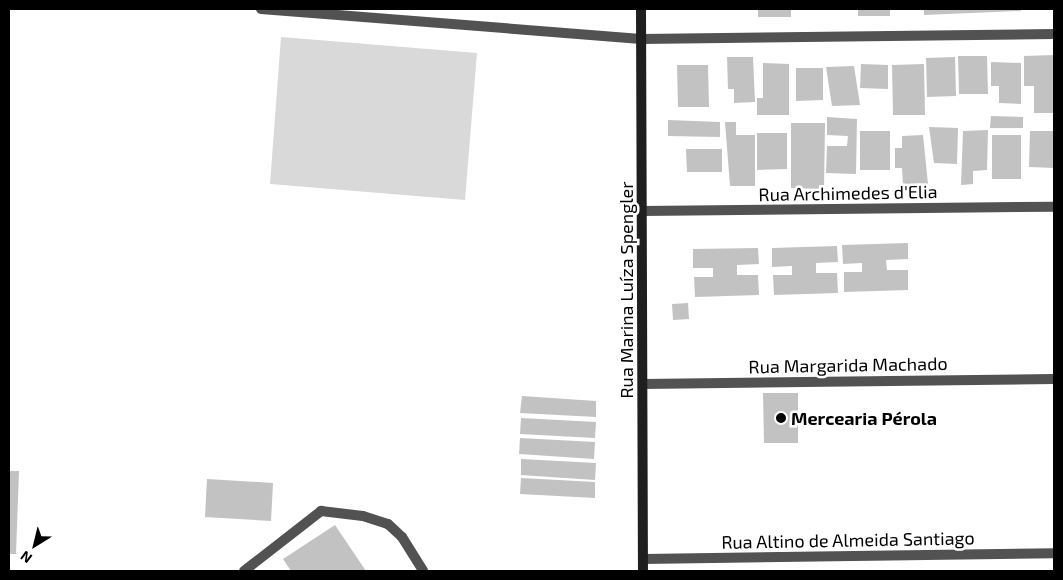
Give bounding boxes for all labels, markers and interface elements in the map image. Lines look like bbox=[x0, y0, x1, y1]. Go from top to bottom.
street label: Rua Archimedes d'Elia bbox=[758, 181, 938, 205]
street label: Rua Marina Luíza Spengler bbox=[615, 182, 637, 398]
street label: Rua Margarida Machado bbox=[748, 352, 948, 378]
place label: Mercearia Pérola bbox=[791, 407, 937, 429]
marker: Mercearia Pérola bbox=[775, 412, 787, 424]
north arrow bbox=[10, 520, 60, 570]
street label: Rua Altino de Almeida Santiago bbox=[721, 527, 975, 553]
text: N bbox=[17, 548, 35, 567]

